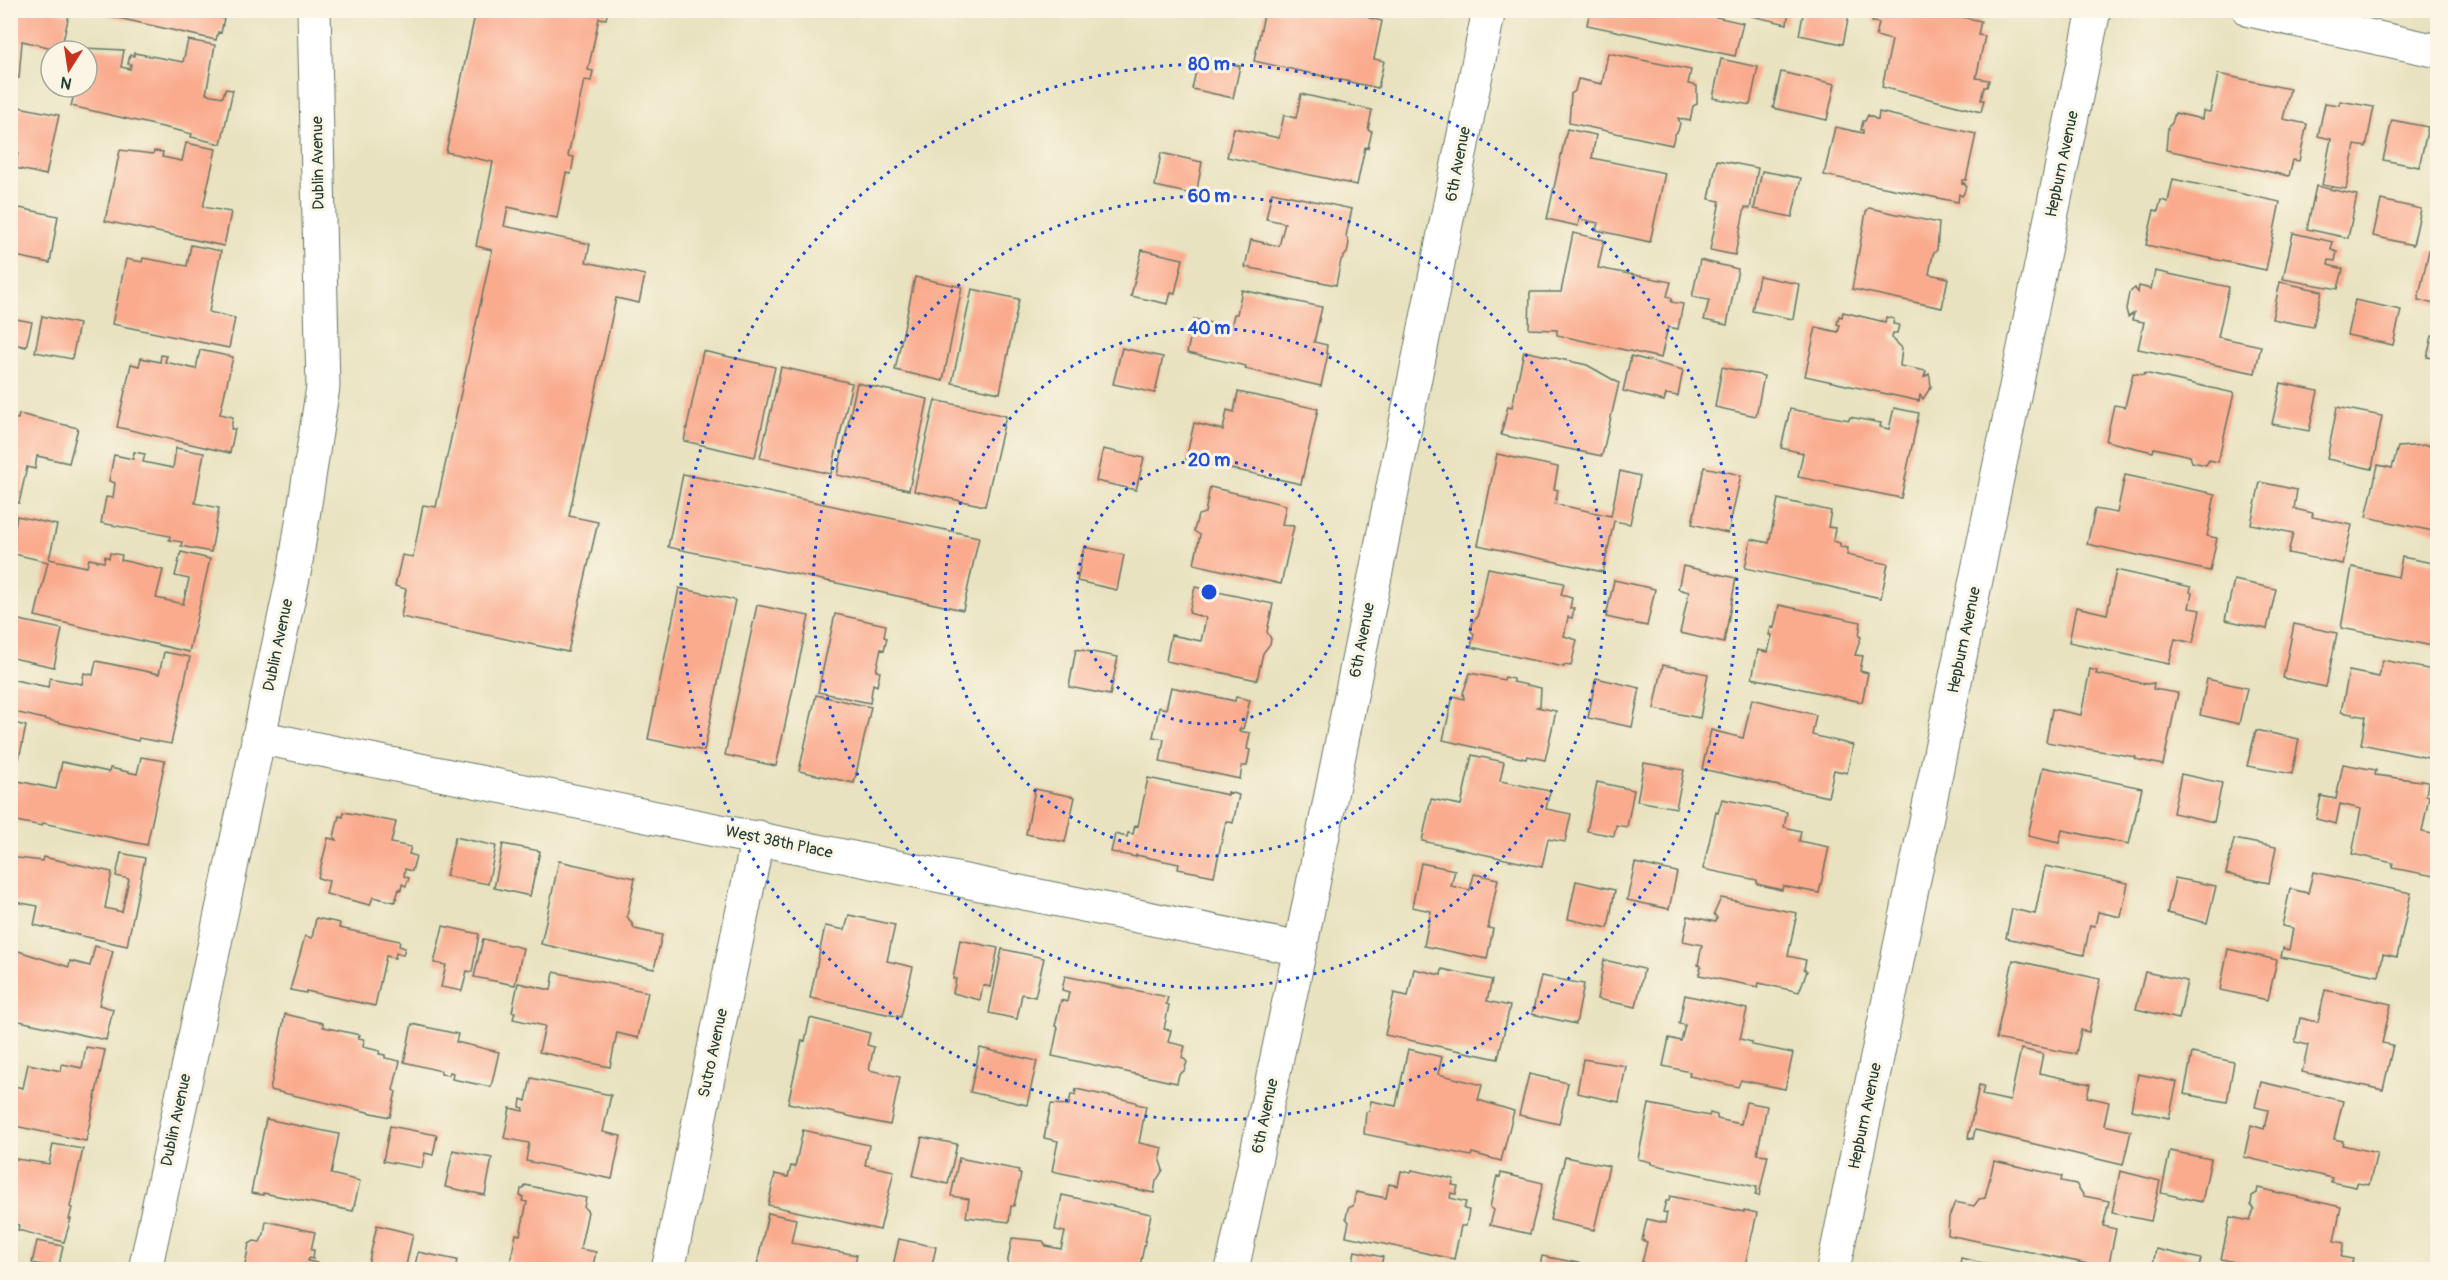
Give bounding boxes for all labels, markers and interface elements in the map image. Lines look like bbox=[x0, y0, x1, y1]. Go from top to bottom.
north arrow bbox=[39, 39, 99, 99]
text: 80 m bbox=[1188, 53, 1230, 76]
text: N bbox=[59, 72, 73, 94]
street label: Hepburn Avenue bbox=[2041, 109, 2083, 219]
street label: Dublin Avenue bbox=[307, 116, 329, 210]
street label: 6th Avenue bbox=[1441, 125, 1475, 203]
text: 60 m bbox=[1188, 185, 1230, 208]
text: 40 m bbox=[1188, 317, 1230, 340]
text: 20 m bbox=[1188, 449, 1230, 472]
centre of rings bbox=[1199, 582, 1219, 602]
street label: Hepburn Avenue bbox=[1943, 585, 1985, 695]
street label: Dublin Avenue bbox=[258, 597, 298, 693]
street label: 6th Avenue bbox=[1345, 601, 1379, 679]
street label: West 38th Place bbox=[724, 821, 835, 863]
street label: Sutro Avenue bbox=[694, 1007, 732, 1099]
street label: Hepburn Avenue bbox=[1844, 1061, 1886, 1171]
street label: Dublin Avenue bbox=[156, 1072, 196, 1168]
street label: 6th Avenue bbox=[1247, 1077, 1283, 1155]

